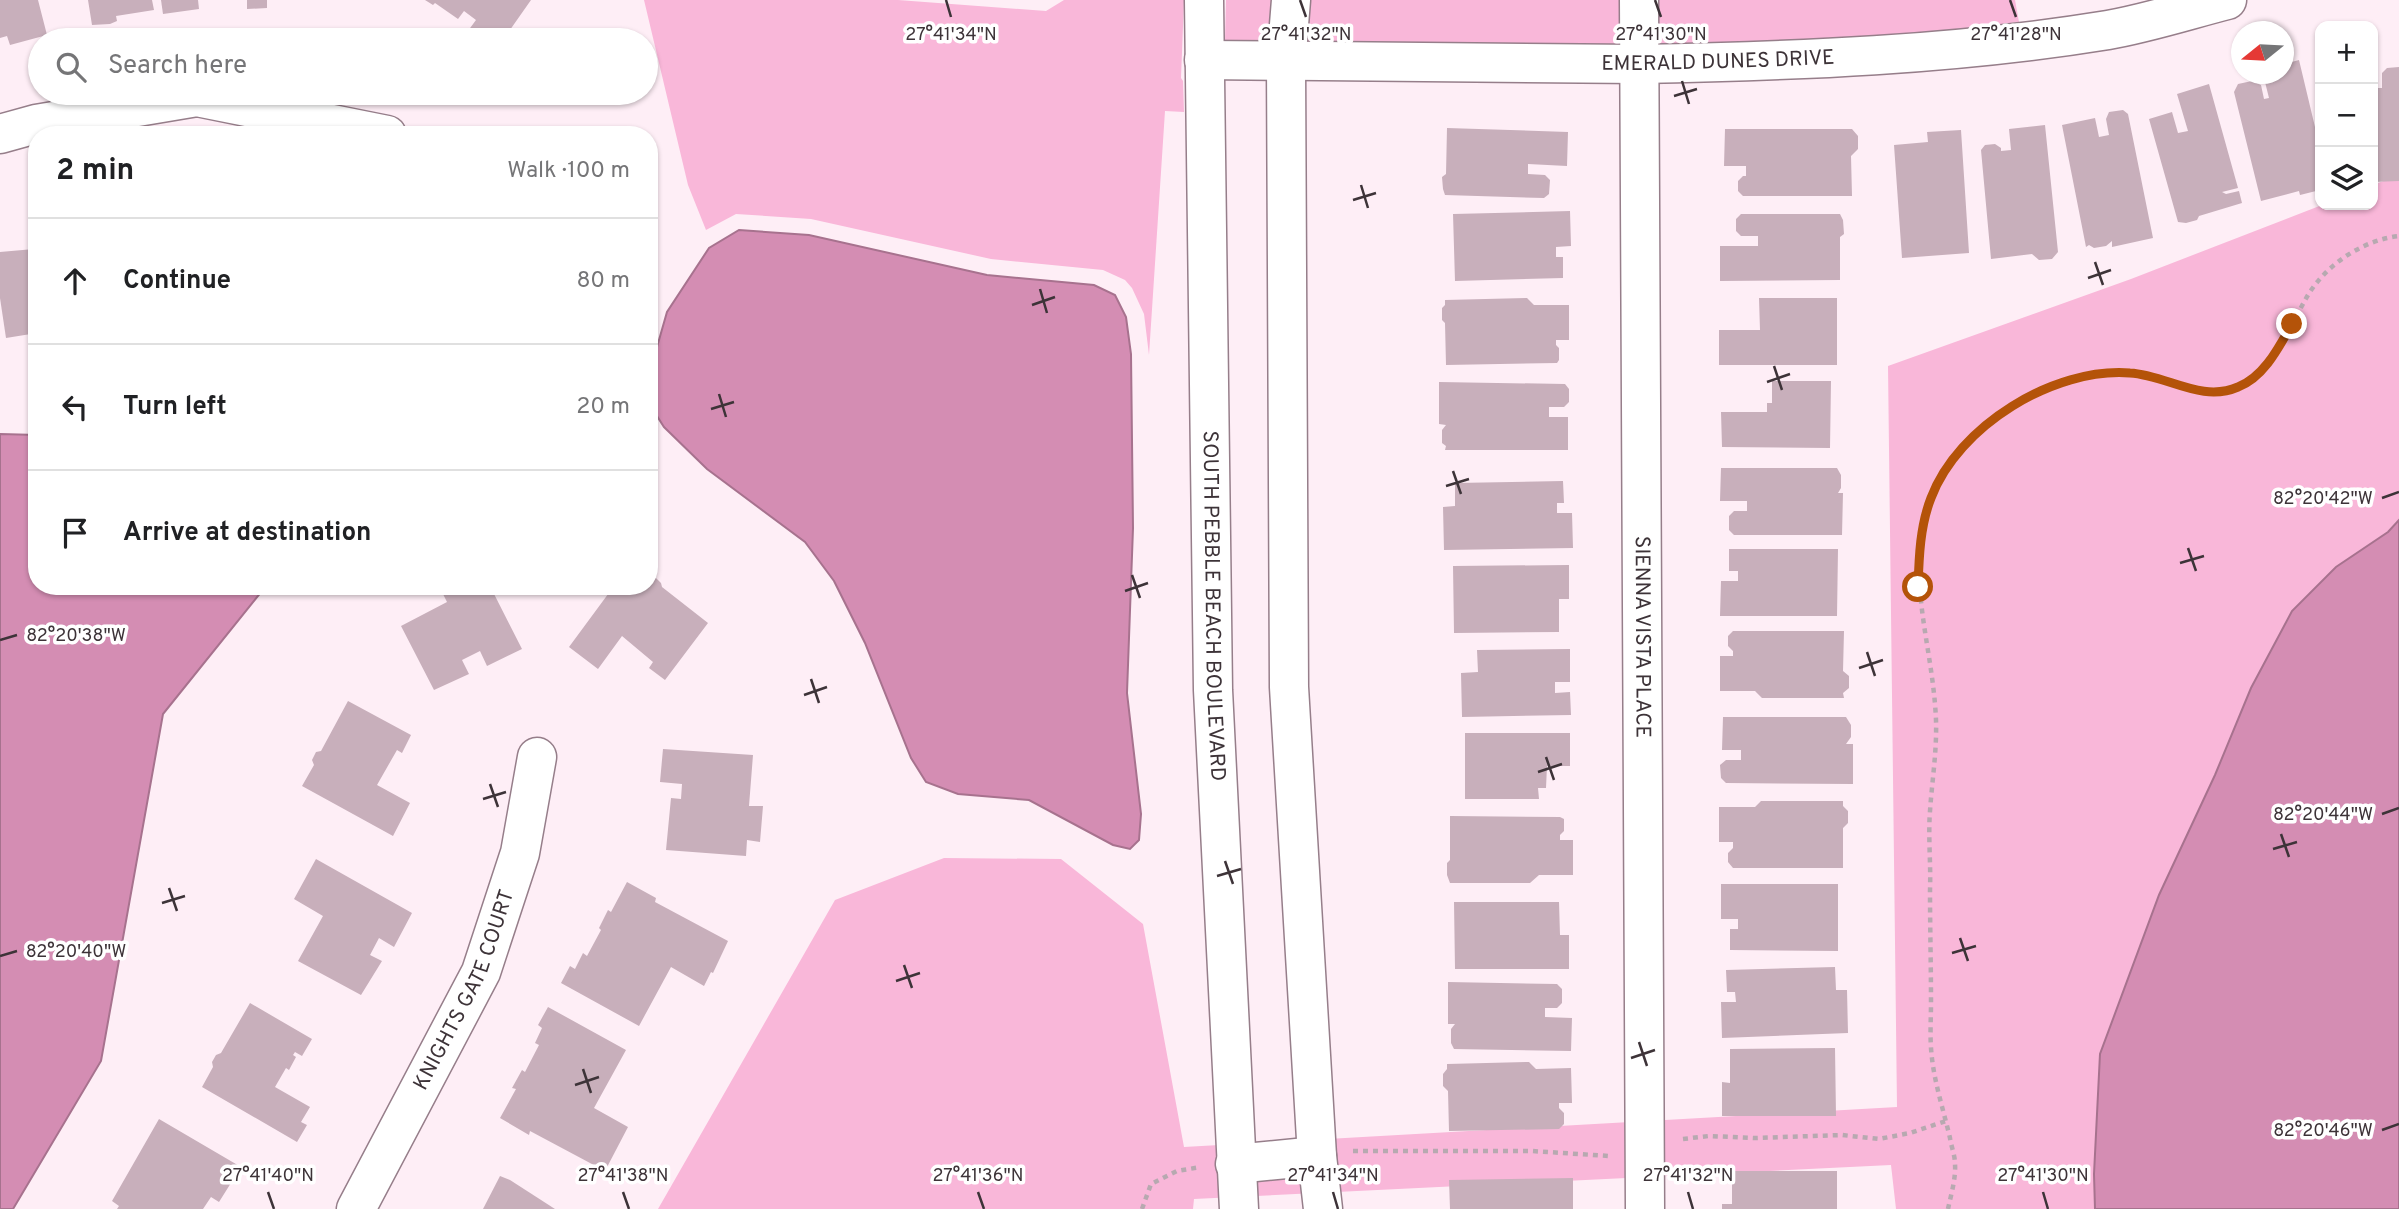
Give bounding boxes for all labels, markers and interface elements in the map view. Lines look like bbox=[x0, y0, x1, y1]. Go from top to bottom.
north arrow bbox=[2231, 21, 2294, 84]
map controls bbox=[2315, 21, 2378, 210]
button: + bbox=[2315, 21, 2378, 84]
text: 27°41'34"N bbox=[905, 24, 997, 47]
text: 27°41'32"N bbox=[1261, 24, 1351, 47]
text: 27°41'30"N bbox=[1615, 24, 1707, 47]
text: 27°41'28"N bbox=[1970, 24, 2062, 47]
search box bbox=[28, 28, 658, 105]
street label: EMERALD DUNES DRIVE bbox=[1601, 44, 1835, 78]
icon: search bbox=[52, 48, 90, 86]
text: Search here bbox=[108, 50, 247, 83]
button: − bbox=[2315, 84, 2378, 147]
button: layers bbox=[2315, 147, 2378, 210]
text: 2 min bbox=[56, 153, 134, 190]
text: Walk · 100 m bbox=[507, 157, 630, 186]
icon: ahead bbox=[56, 262, 94, 300]
text: Continue bbox=[123, 265, 231, 298]
text: 80 m bbox=[577, 267, 630, 296]
route end bbox=[2276, 308, 2307, 339]
icon: left bbox=[56, 388, 94, 426]
text: Turn left bbox=[123, 391, 227, 424]
text: 20 m bbox=[576, 393, 630, 422]
street label: SOUTH PEBBLE BEACH BOULEVARD bbox=[1196, 430, 1231, 782]
text: 82°20'42"W bbox=[2273, 488, 2373, 511]
icon: arrive bbox=[56, 514, 94, 552]
text: Arrive at destination bbox=[123, 517, 371, 550]
street label: SIENNA VISTA PLACE bbox=[1628, 536, 1656, 738]
route start bbox=[1902, 571, 1933, 602]
text: 82°20'38"W bbox=[26, 625, 126, 648]
text: 82°20'44"W bbox=[2273, 804, 2373, 827]
street label: KNIGHTS GATE COURT bbox=[408, 886, 521, 1095]
text: 82°20'40"W bbox=[26, 941, 126, 964]
text: 82°20'46"W bbox=[2273, 1120, 2373, 1143]
text: 27°41'40"N bbox=[222, 1165, 314, 1188]
text: 27°41'38"N bbox=[577, 1165, 669, 1188]
text: 27°41'36"N bbox=[933, 1165, 1023, 1188]
text: 27°41'34"N bbox=[1287, 1165, 1379, 1188]
text: 27°41'32"N bbox=[1643, 1165, 1733, 1188]
text: 27°41'30"N bbox=[1997, 1165, 2089, 1188]

